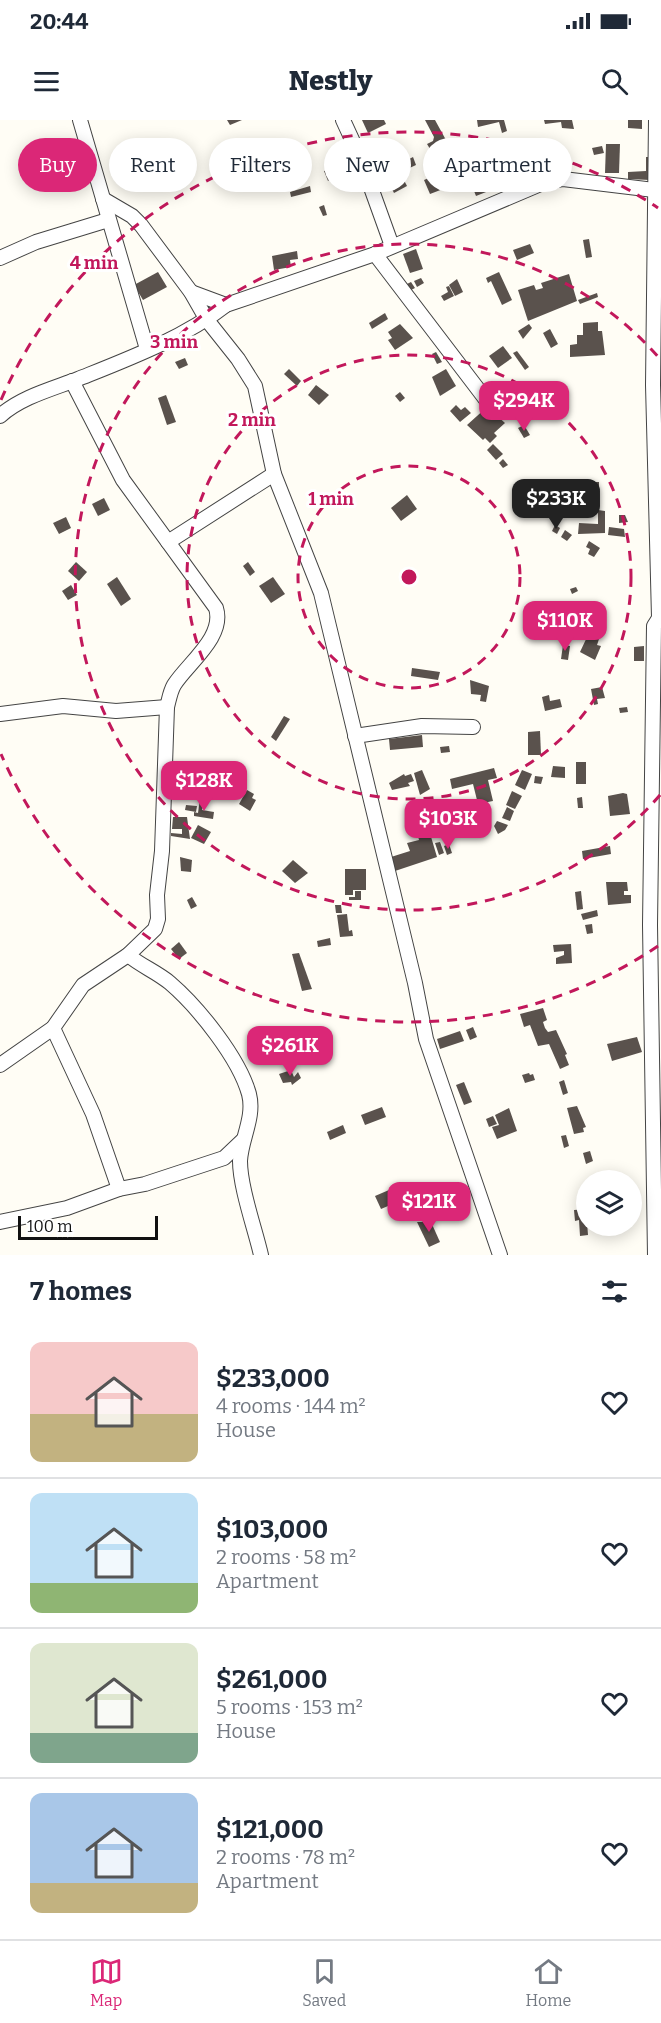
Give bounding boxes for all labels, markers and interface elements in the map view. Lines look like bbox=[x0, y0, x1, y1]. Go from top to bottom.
text: 20:44 bbox=[30, 8, 89, 35]
icon: menu bbox=[30, 65, 63, 98]
text: Nestly bbox=[289, 65, 372, 97]
icon: search bbox=[598, 65, 631, 98]
chip: Buy bbox=[18, 138, 97, 192]
chip: Rent bbox=[109, 138, 197, 192]
chip: Filters bbox=[209, 138, 312, 192]
chip: New bbox=[324, 138, 411, 192]
chip: Apartment bbox=[423, 138, 572, 192]
text: 4 min bbox=[70, 252, 119, 274]
text: 3 min bbox=[150, 331, 198, 353]
pin: $294K bbox=[482, 381, 566, 432]
text: $294K bbox=[493, 388, 555, 412]
text: 2 min bbox=[228, 409, 276, 431]
pin: $233K bbox=[514, 479, 598, 530]
text: $233K bbox=[526, 486, 586, 510]
text: 1 min bbox=[308, 488, 354, 510]
centre of rings bbox=[399, 567, 419, 587]
pin: $110K bbox=[523, 601, 607, 652]
text: $110K bbox=[537, 608, 593, 632]
pin: $128K bbox=[162, 761, 246, 812]
text: $128K bbox=[175, 768, 233, 792]
pin: $103K bbox=[406, 799, 490, 850]
text: $103K bbox=[419, 806, 477, 830]
pin: $261K bbox=[248, 1026, 332, 1077]
text: $261K bbox=[261, 1033, 319, 1057]
map controls bbox=[576, 1170, 642, 1236]
button: layers bbox=[576, 1170, 642, 1236]
pin: $121K bbox=[387, 1182, 471, 1233]
text: $121K bbox=[402, 1189, 456, 1213]
scale bar bbox=[18, 1213, 158, 1240]
text: 100 m bbox=[27, 1217, 72, 1236]
icon: filters bbox=[598, 1275, 631, 1308]
text: 7 homes bbox=[30, 1276, 132, 1307]
text: $233,000 bbox=[216, 1363, 330, 1394]
icon: home bbox=[78, 1366, 150, 1438]
icon: heart bbox=[598, 1386, 631, 1419]
text: 4 rooms · 144 m² bbox=[216, 1394, 366, 1418]
text: House bbox=[216, 1418, 276, 1442]
text: $103,000 bbox=[216, 1514, 328, 1545]
icon: home bbox=[78, 1517, 150, 1589]
icon: heart bbox=[598, 1537, 631, 1570]
text: 2 rooms · 58 m² bbox=[216, 1545, 356, 1569]
text: Apartment bbox=[216, 1569, 319, 1593]
text: $261,000 bbox=[216, 1664, 328, 1695]
icon: home bbox=[78, 1667, 150, 1739]
icon: heart bbox=[598, 1687, 631, 1720]
text: 5 rooms · 153 m² bbox=[216, 1695, 363, 1719]
text: House bbox=[216, 1719, 276, 1743]
text: $121,000 bbox=[216, 1814, 324, 1845]
icon: home bbox=[78, 1817, 150, 1889]
icon: heart bbox=[598, 1837, 631, 1870]
text: 2 rooms · 78 m² bbox=[216, 1845, 355, 1869]
text: Apartment bbox=[216, 1869, 319, 1893]
tab: Map bbox=[90, 1955, 123, 2010]
tab: Saved bbox=[302, 1955, 346, 2010]
tab: Home bbox=[526, 1955, 571, 2010]

